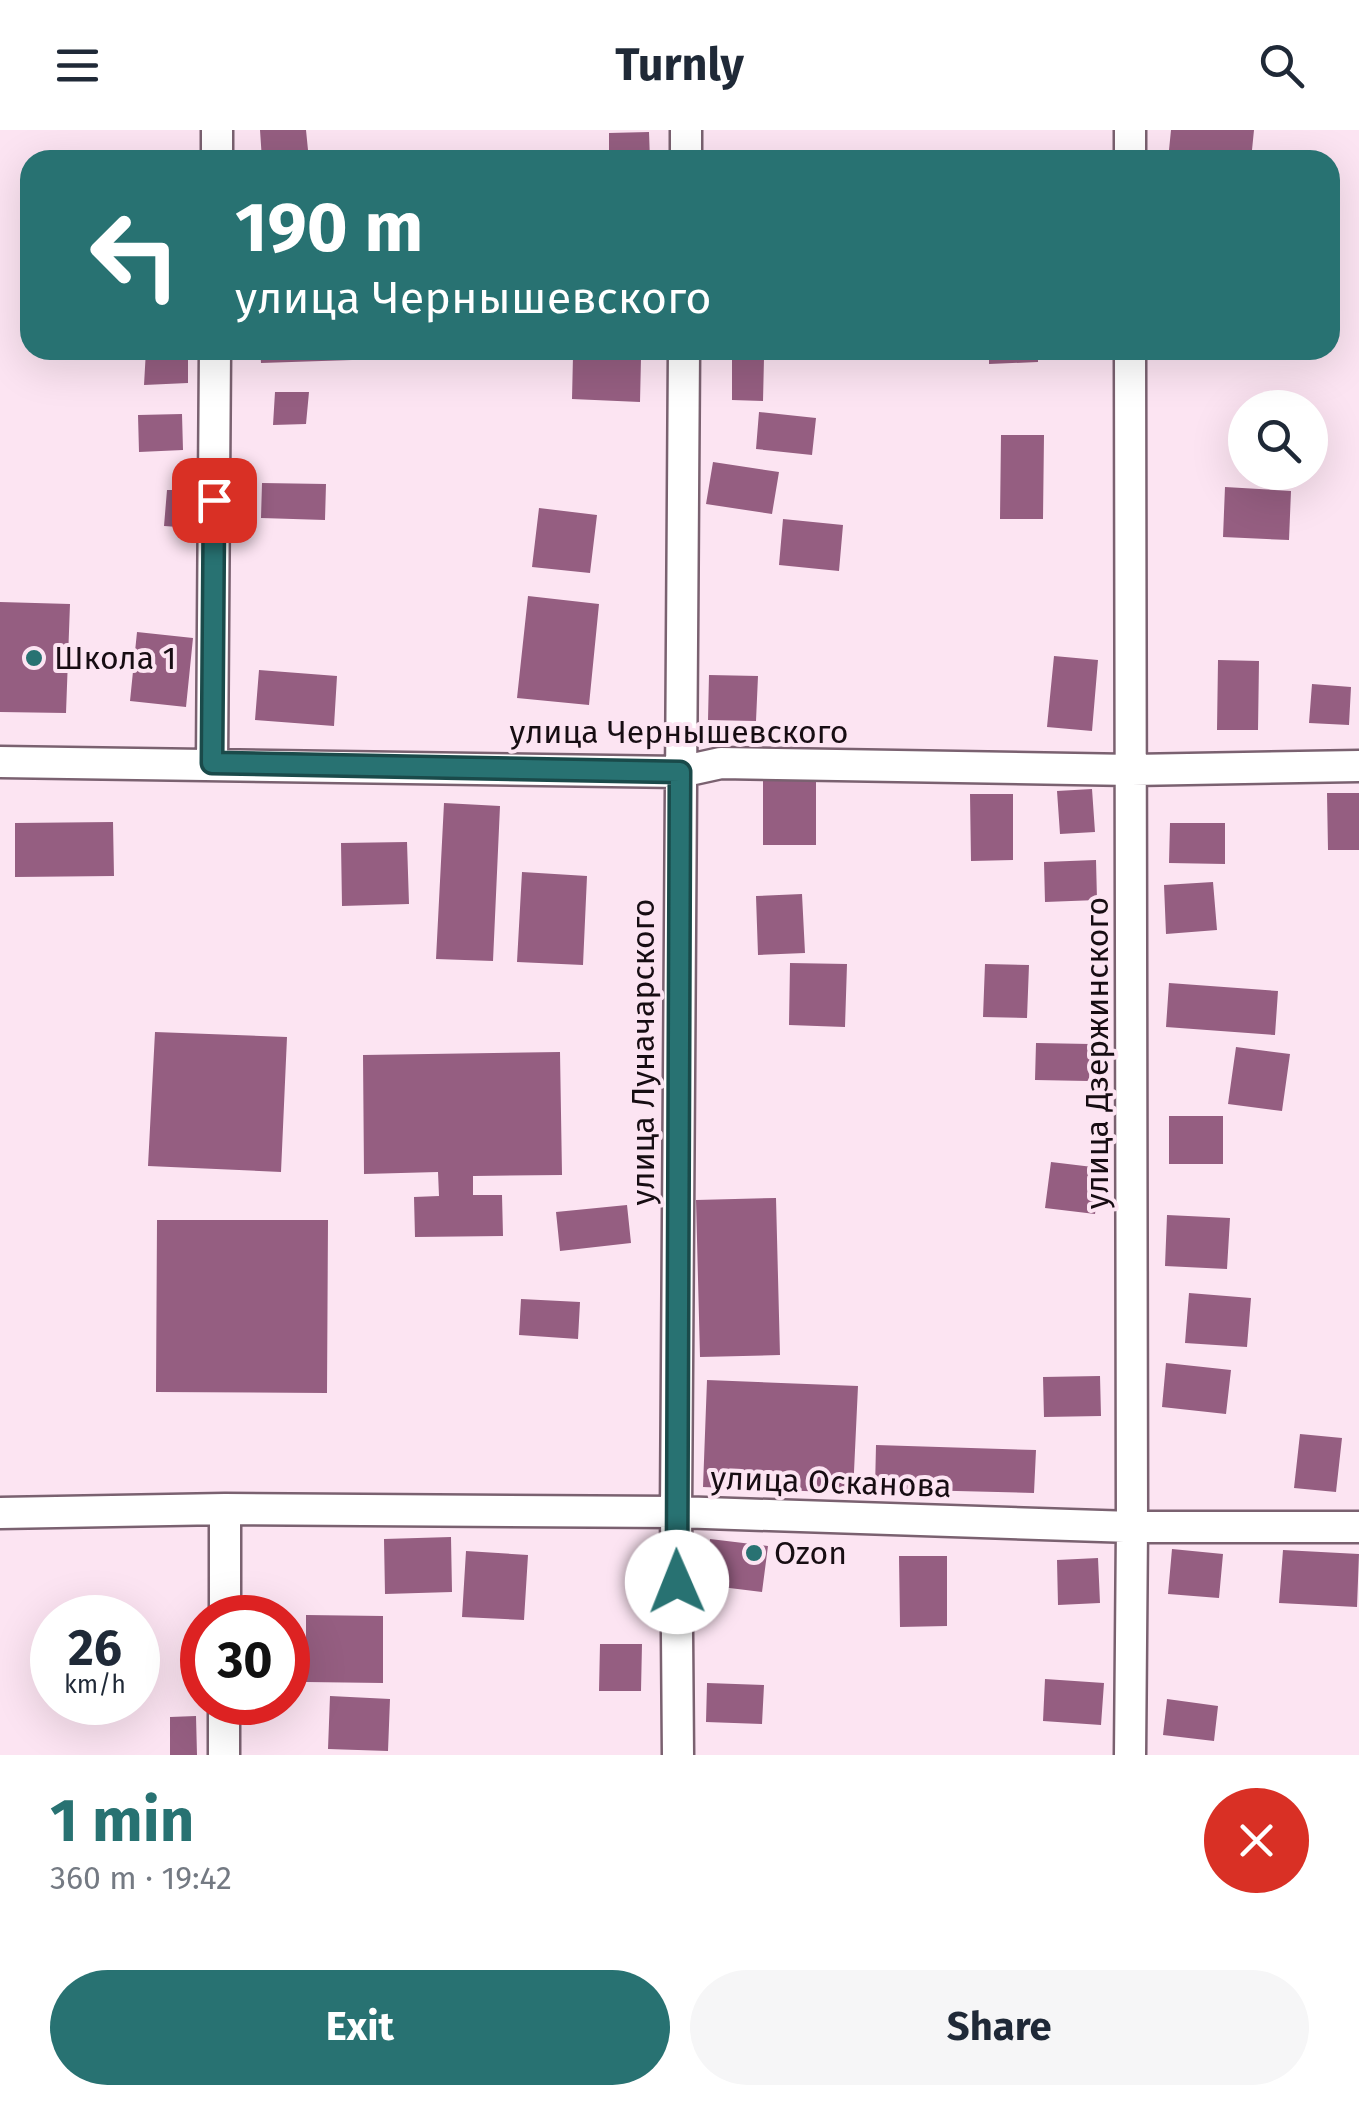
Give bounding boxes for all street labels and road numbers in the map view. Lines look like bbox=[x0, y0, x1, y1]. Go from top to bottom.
street label: улица Чернышевского bbox=[510, 713, 848, 751]
street label: улица Дзержинского bbox=[1078, 897, 1116, 1209]
street label: улица Луначарского bbox=[624, 899, 662, 1205]
street label: улица Осканова bbox=[710, 1459, 952, 1505]

